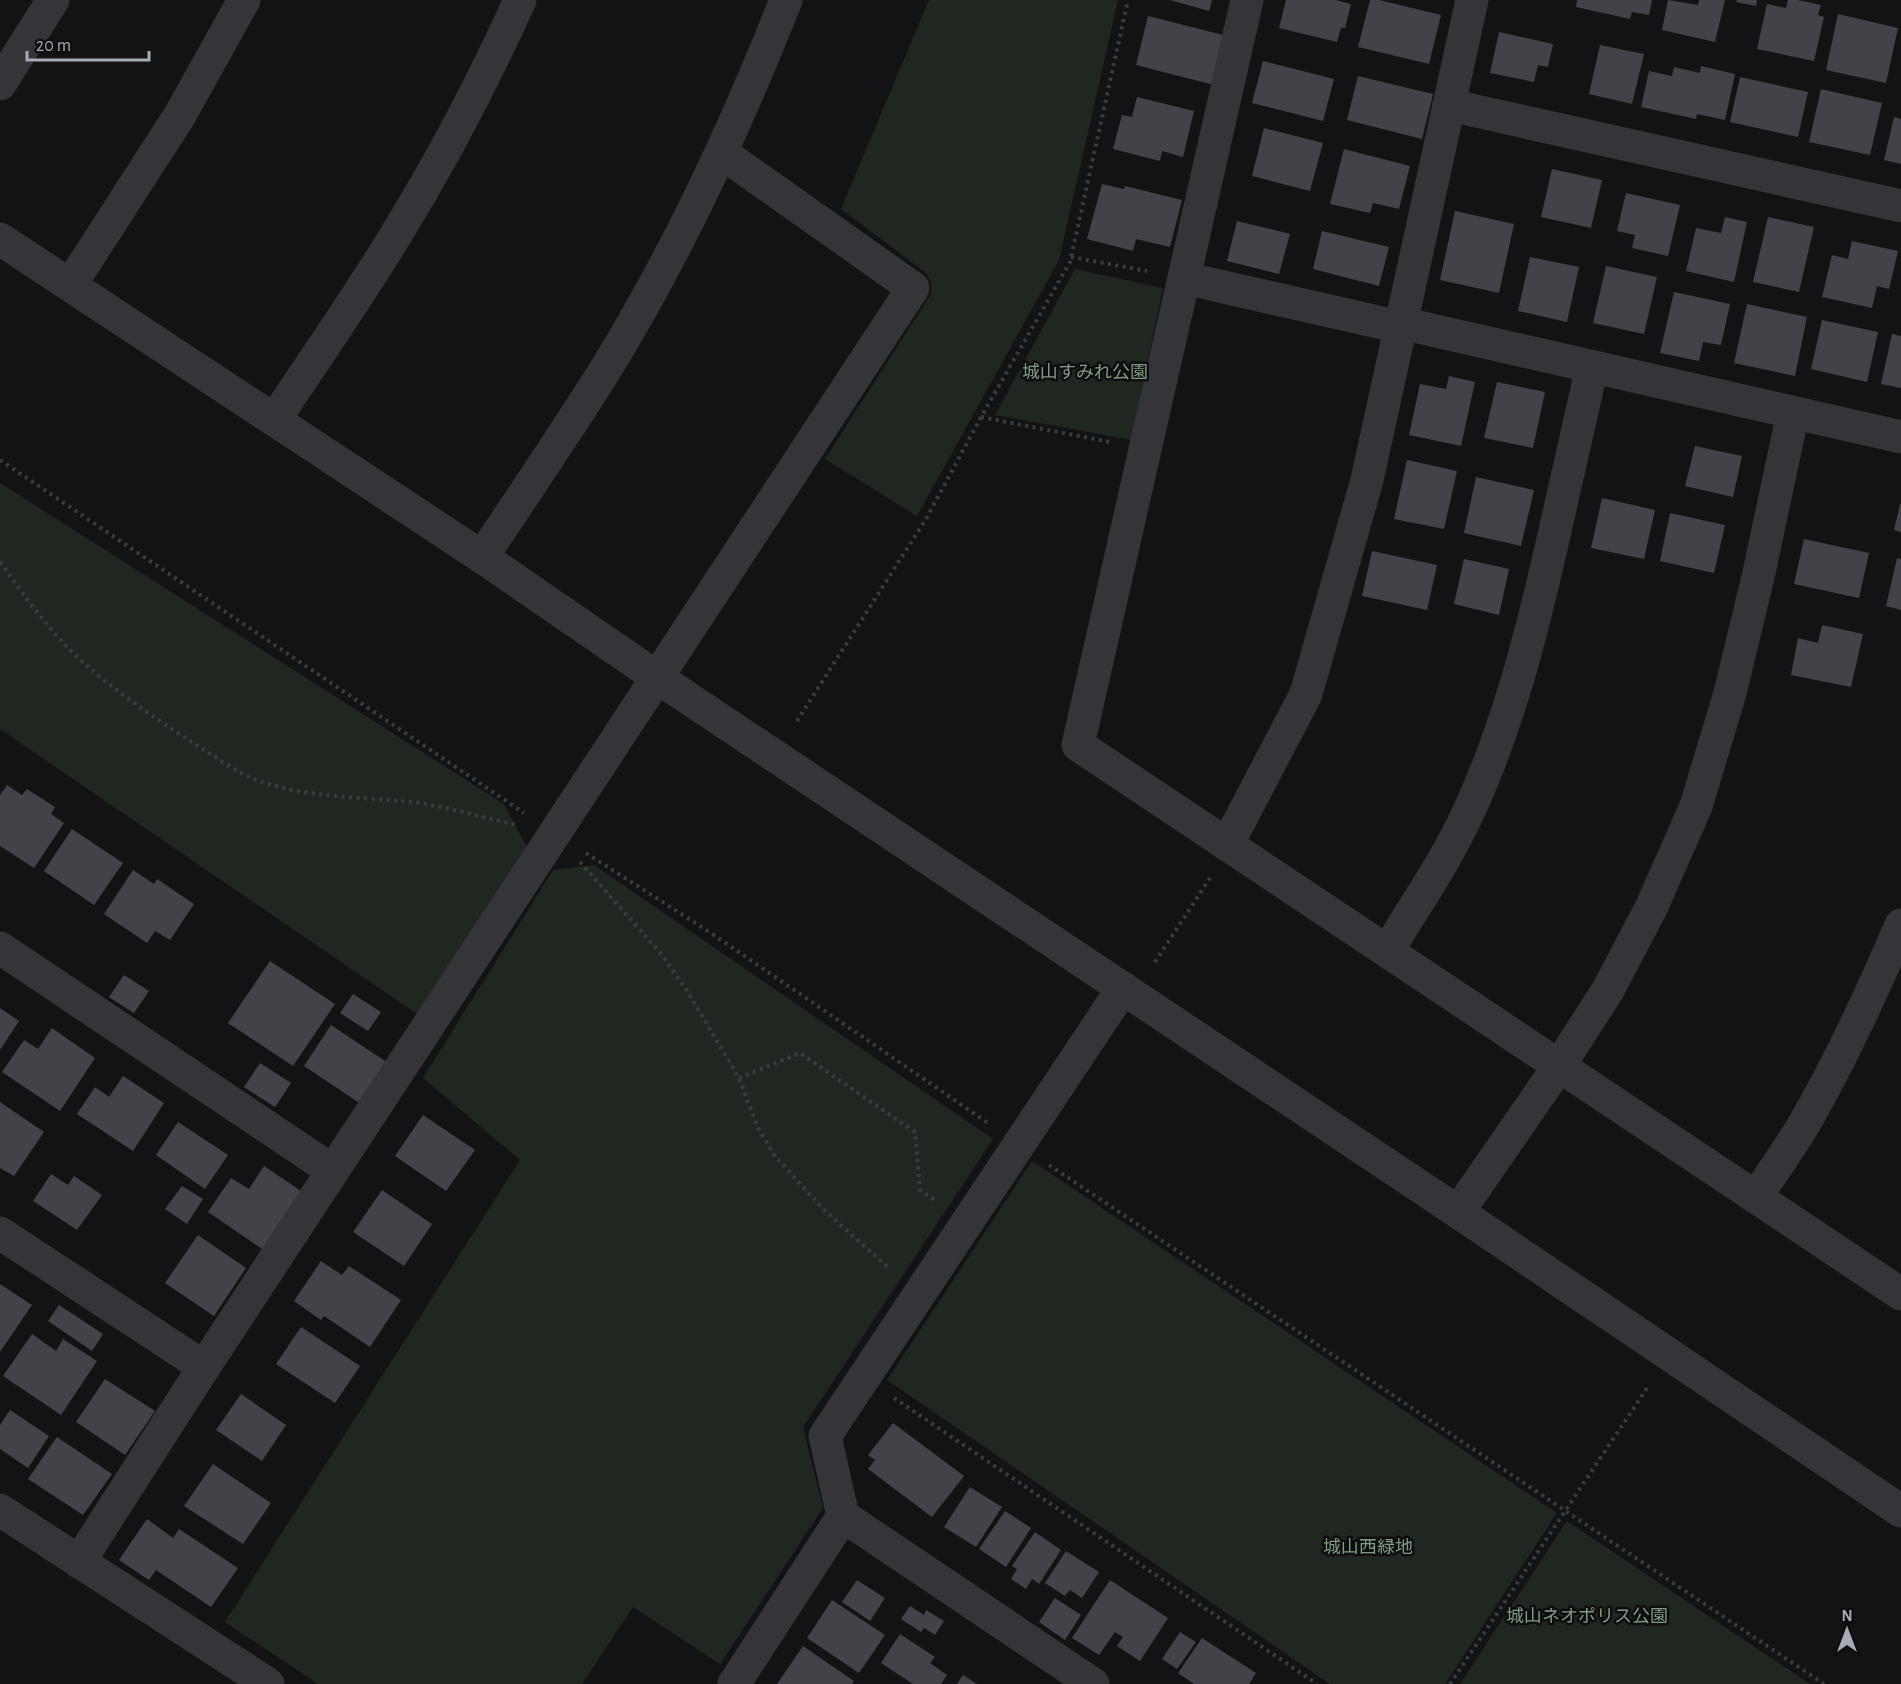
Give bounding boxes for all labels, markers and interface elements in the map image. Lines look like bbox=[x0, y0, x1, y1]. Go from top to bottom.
scale bar bbox=[27, 24, 148, 62]
text: 20 m bbox=[36, 37, 71, 55]
park label: 城山すみれ公園 bbox=[1022, 363, 1148, 382]
park label: 城山西緑地 bbox=[1323, 1538, 1413, 1557]
north arrow bbox=[1817, 1600, 1877, 1660]
park label: 城山ネオポリス公園 bbox=[1506, 1607, 1668, 1626]
text: N bbox=[1841, 1608, 1853, 1624]

